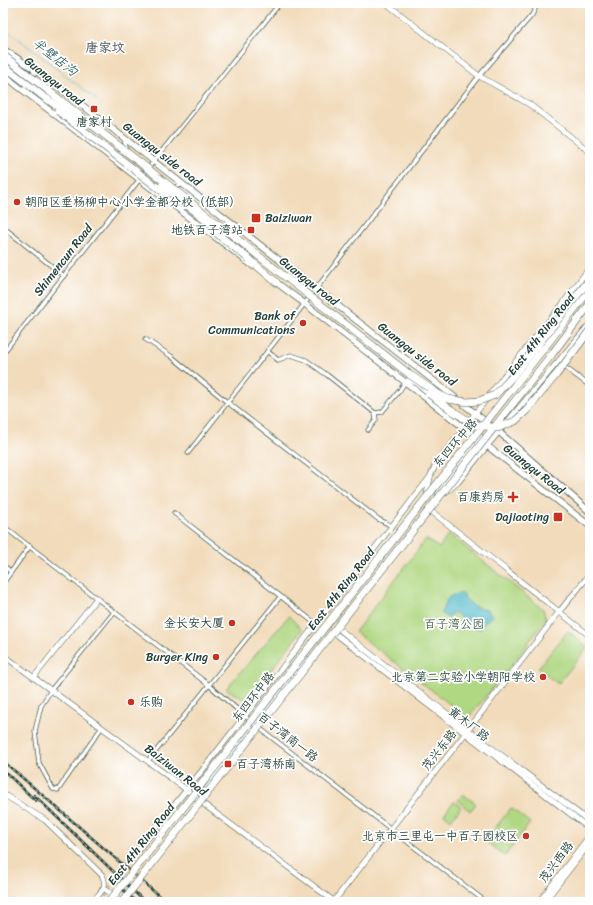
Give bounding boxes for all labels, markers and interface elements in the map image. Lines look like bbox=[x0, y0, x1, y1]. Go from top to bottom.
water label: 半壁店沟 bbox=[27, 32, 83, 83]
district label: 唐家坟 bbox=[85, 36, 125, 59]
street label: Guangqu road bbox=[19, 50, 89, 112]
marker: 唐家村 bbox=[89, 104, 99, 114]
place label: 唐家村 bbox=[76, 111, 112, 133]
street label: Guangqu side road bbox=[118, 116, 208, 193]
place label: 朝阳区垂杨柳中心小学金都分校（低部） bbox=[25, 191, 241, 213]
marker: 朝阳区垂杨柳中心小学金都分校（低部） bbox=[12, 197, 22, 207]
place label: Baiziwan bbox=[265, 207, 312, 229]
marker: Baiziwan bbox=[250, 212, 262, 224]
street label: Shimencun Road bbox=[28, 219, 99, 301]
place label: 地铁百子湾站 bbox=[171, 219, 243, 241]
marker: 地铁百子湾站 bbox=[246, 225, 256, 235]
street label: Guangqu road bbox=[274, 250, 344, 312]
street label: East 4th Ring Road bbox=[501, 286, 582, 380]
place label: Bank of Communications bbox=[208, 305, 297, 341]
street label: Guangqu side road bbox=[373, 316, 463, 393]
marker: Bank of Communications bbox=[298, 318, 308, 328]
street label: 东四环中路 bbox=[427, 413, 483, 473]
street label: Guangqu Road bbox=[498, 438, 571, 501]
place label: 百康药房 bbox=[457, 486, 505, 508]
marker: 百康药房 bbox=[508, 492, 518, 502]
place label: Dajiaoting bbox=[495, 506, 549, 528]
marker: Dajiaoting bbox=[552, 511, 564, 523]
street label: East 4th Ring Road bbox=[301, 541, 382, 635]
place label: 金长安大厦 bbox=[164, 612, 224, 634]
park label: 百子湾公园 bbox=[424, 613, 484, 635]
marker: 金长安大厦 bbox=[227, 618, 237, 628]
place label: Burger King bbox=[146, 646, 208, 668]
marker: Burger King bbox=[211, 652, 221, 662]
place label: 北京第二实验小学朝阳学校 bbox=[391, 666, 535, 688]
street label: 东四环中路 bbox=[226, 667, 280, 727]
marker: 北京第二实验小学朝阳学校 bbox=[538, 672, 548, 682]
place label: 乐购 bbox=[139, 691, 163, 713]
marker: 乐购 bbox=[126, 697, 136, 707]
street label: 黄木厂路 bbox=[443, 701, 495, 747]
street label: 百子湾南一路 bbox=[253, 706, 323, 768]
street label: 茂兴东路 bbox=[416, 724, 462, 776]
street label: Baiziwan Road bbox=[139, 738, 214, 803]
place label: 百子湾桥南 bbox=[236, 753, 296, 775]
marker: 百子湾桥南 bbox=[223, 759, 233, 769]
street label: East 4th Ring Road bbox=[101, 796, 182, 890]
place label: 北京市三里屯一中百子园校区 bbox=[362, 825, 518, 847]
marker: 北京市三里屯一中百子园校区 bbox=[521, 831, 531, 841]
street label: 茂兴西路 bbox=[533, 836, 579, 888]

